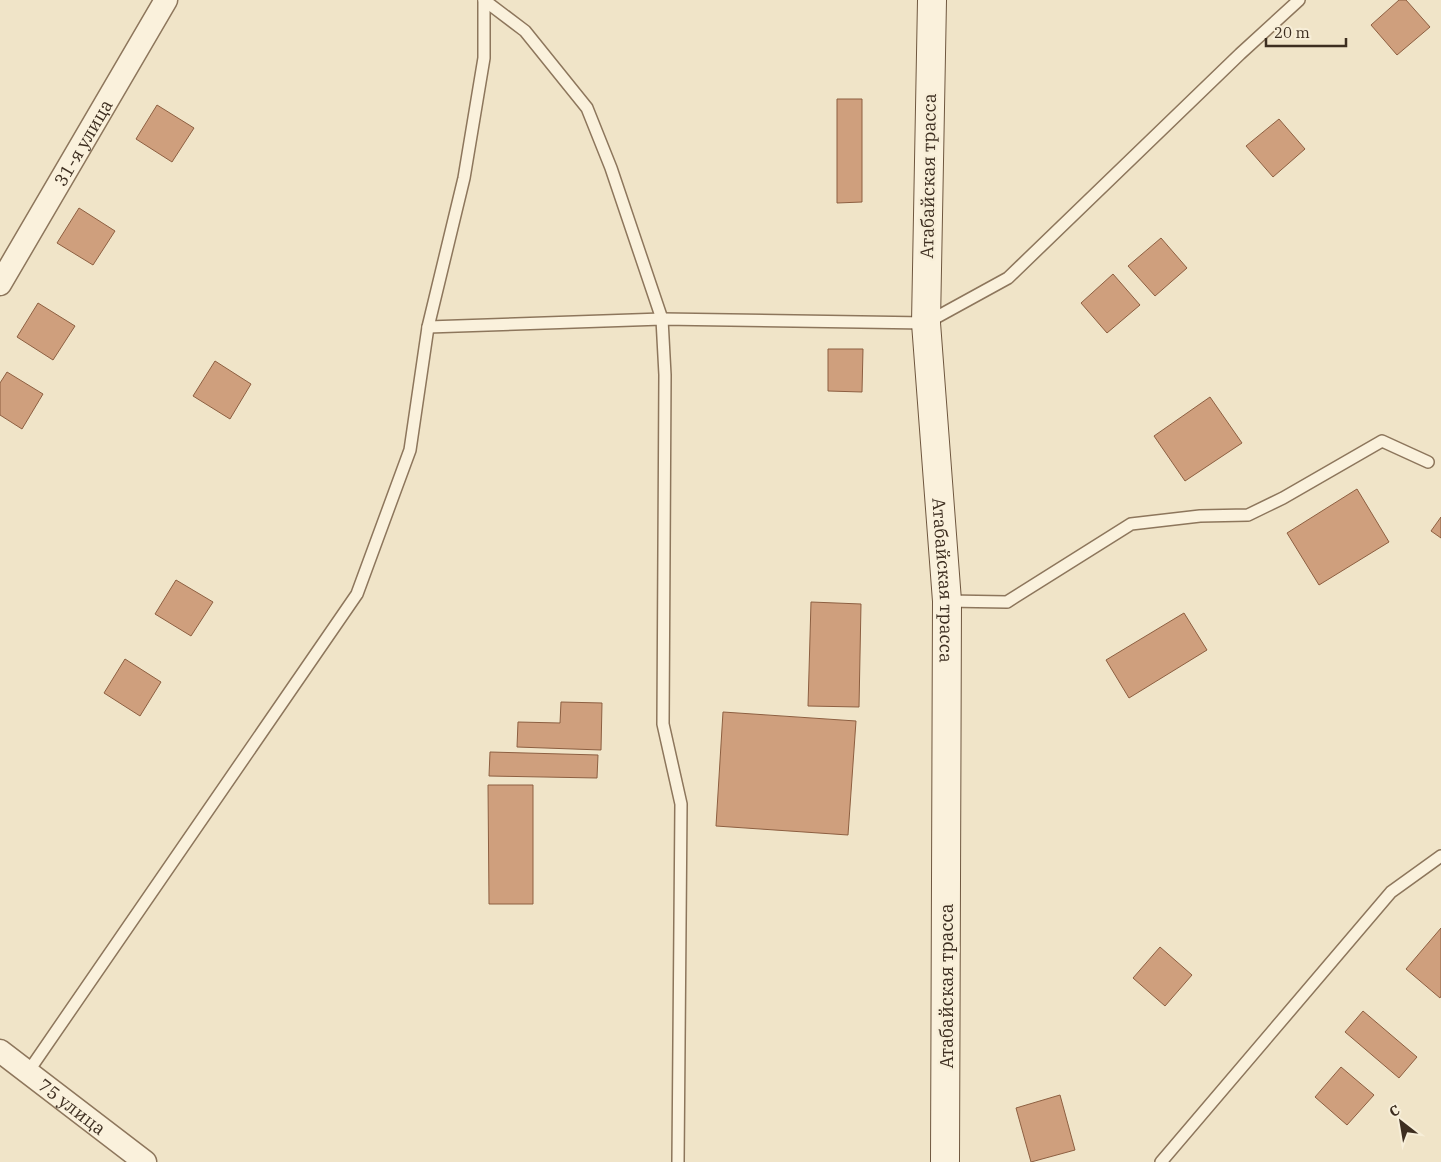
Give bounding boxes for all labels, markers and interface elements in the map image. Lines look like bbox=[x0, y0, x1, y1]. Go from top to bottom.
scale bar bbox=[1266, 15, 1346, 47]
text: 20 m bbox=[1274, 23, 1310, 42]
street label: Атабайская трасса bbox=[915, 93, 941, 259]
street label: 31-я улица bbox=[48, 95, 117, 190]
street label: Атабайская трасса bbox=[928, 497, 959, 663]
street label: Атабайская трасса bbox=[935, 903, 958, 1069]
street label: 75 улица bbox=[34, 1073, 111, 1140]
north arrow bbox=[1376, 1097, 1426, 1147]
text: С bbox=[1386, 1101, 1403, 1121]

